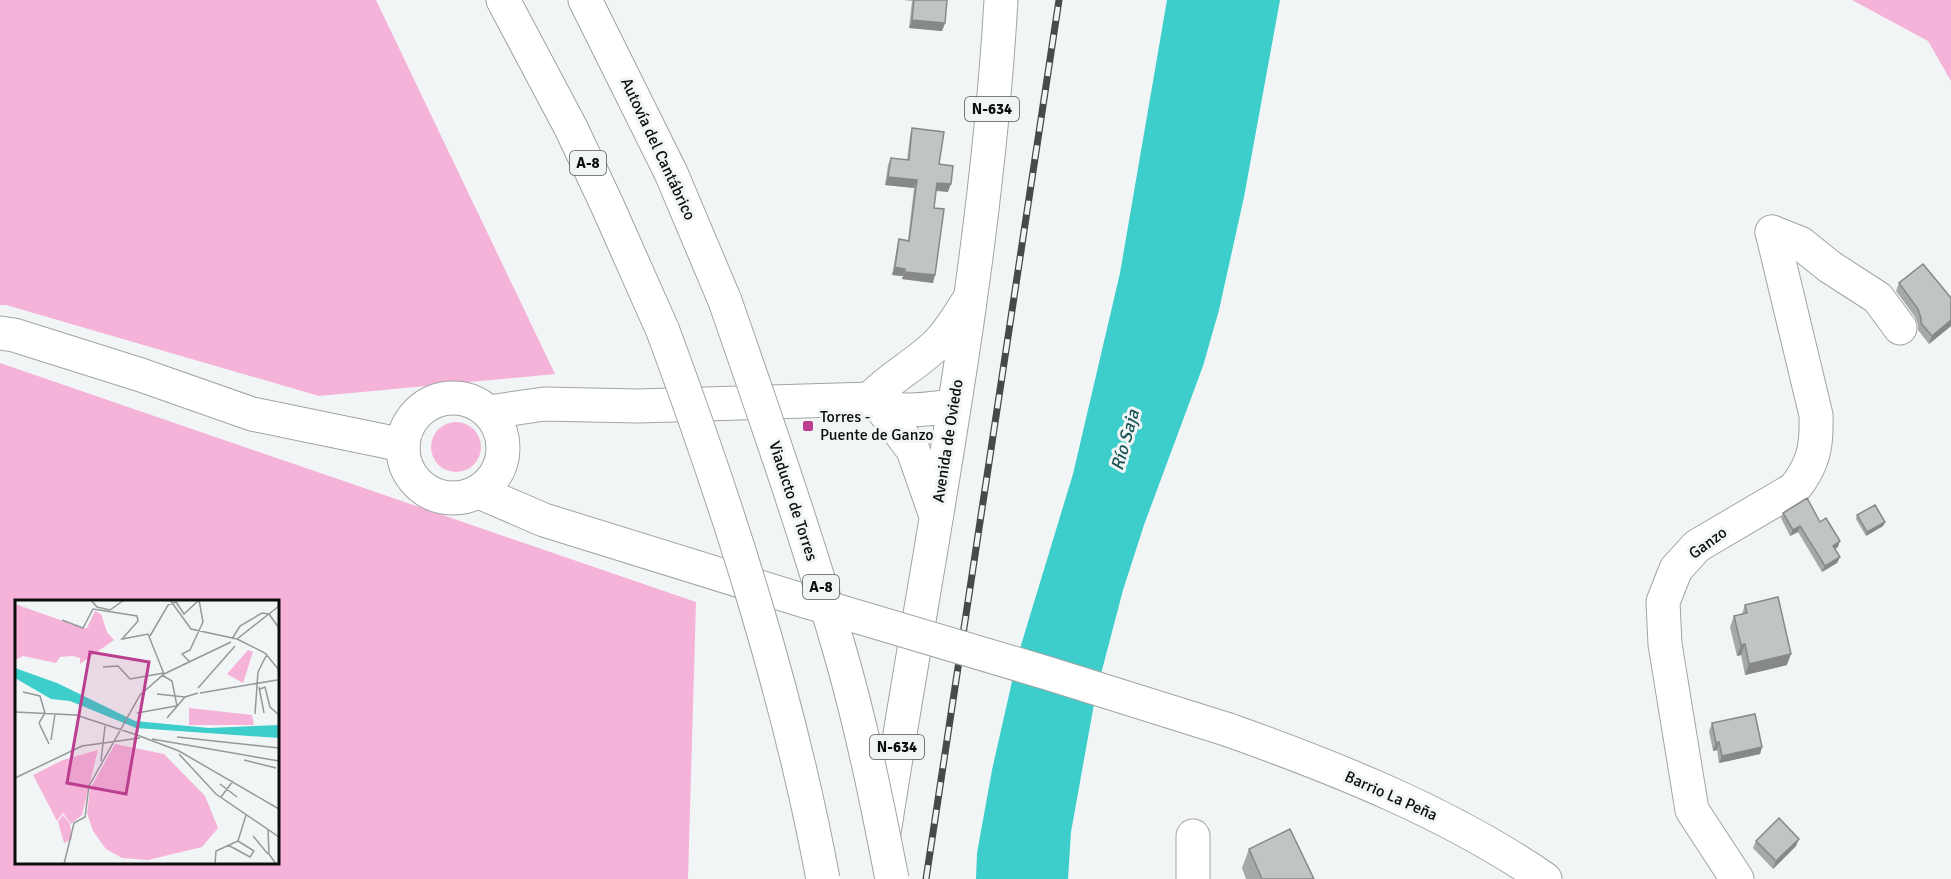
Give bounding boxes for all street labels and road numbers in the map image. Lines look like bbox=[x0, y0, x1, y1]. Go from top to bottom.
street label: Autovía del Cantábrico bbox=[616, 75, 700, 223]
road number: N-634 bbox=[965, 97, 1019, 121]
road number: A-8 bbox=[570, 151, 606, 175]
street label: Avenida de Oviedo bbox=[928, 378, 968, 504]
street label: Viaducto de Torres bbox=[764, 438, 822, 564]
street label: Ganzo bbox=[1685, 522, 1731, 564]
road number: A-8 bbox=[803, 575, 839, 599]
road number: N-634 bbox=[870, 735, 924, 759]
street label: Barrio La Peña bbox=[1342, 767, 1440, 825]

